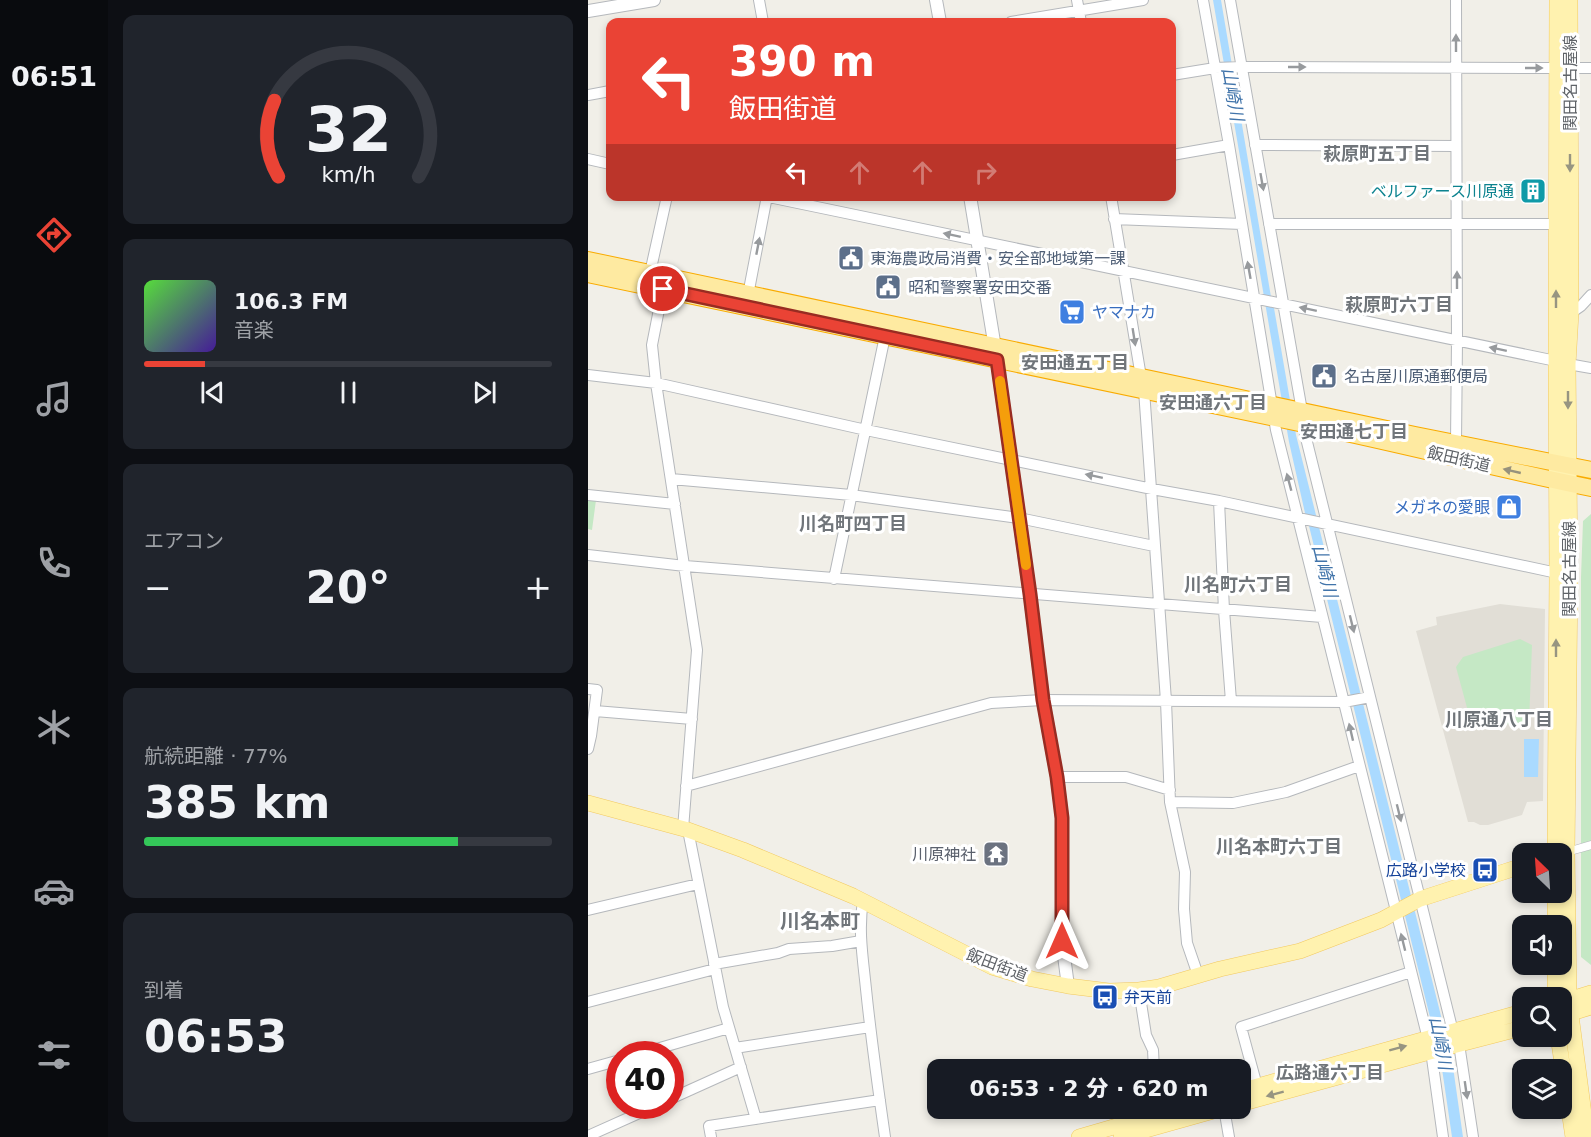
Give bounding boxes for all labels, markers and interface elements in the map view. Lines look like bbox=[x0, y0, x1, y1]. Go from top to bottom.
one-way arrow bbox=[1451, 33, 1461, 52]
street label: 関田名古屋線 bbox=[1561, 35, 1580, 131]
text: 390 m bbox=[729, 37, 875, 86]
icon: left bbox=[630, 42, 708, 120]
text: 06:51 bbox=[11, 61, 97, 92]
one-way arrow bbox=[1288, 62, 1307, 72]
one-way arrow bbox=[1525, 63, 1544, 73]
water label: 山崎川 bbox=[1218, 66, 1248, 124]
text: 32 bbox=[305, 93, 391, 166]
text: 飯田街道 bbox=[729, 93, 837, 124]
district label: 萩原町五丁目 bbox=[1323, 143, 1431, 164]
one-way arrow bbox=[1565, 154, 1575, 173]
icon: left bbox=[780, 156, 813, 189]
icon: ahead bbox=[843, 156, 876, 189]
icon: ahead bbox=[906, 156, 939, 189]
icon: right bbox=[969, 156, 1002, 189]
text: km/h bbox=[321, 162, 375, 187]
one-way arrow bbox=[1257, 172, 1266, 191]
building icon: ベルファース川原通 bbox=[1518, 176, 1548, 206]
place label: ベルファース川原通 bbox=[1371, 182, 1514, 201]
icon: directions bbox=[33, 214, 75, 256]
one-way arrow bbox=[942, 230, 961, 239]
one-way arrow bbox=[753, 236, 763, 255]
public building icon: 東海農政局消費・安全部地域第一課 bbox=[836, 243, 866, 273]
place label: 東海農政局消費・安全部地域第一課 bbox=[870, 249, 1126, 268]
one-way arrow bbox=[1245, 260, 1254, 279]
pin bbox=[637, 263, 688, 314]
one-way arrow bbox=[1452, 270, 1462, 289]
icon: arrive bbox=[646, 272, 679, 305]
public building icon: 昭和警察署安田交番 bbox=[873, 272, 903, 302]
place label: 昭和警察署安田交番 bbox=[908, 278, 1052, 297]
text: 106.3 FM bbox=[234, 289, 348, 314]
one-way arrow bbox=[1551, 290, 1561, 309]
district label: 萩原町六丁目 bbox=[1345, 294, 1453, 315]
supermarket icon: ヤマナカ bbox=[1057, 297, 1087, 327]
place label: ヤマナカ bbox=[1092, 303, 1156, 322]
one-way arrow bbox=[1298, 304, 1317, 313]
text: 音楽 bbox=[234, 318, 274, 342]
one-way arrow bbox=[1130, 328, 1139, 347]
one-way arrow bbox=[1489, 344, 1508, 353]
district label: 安田通五丁目 bbox=[1021, 352, 1129, 373]
public building icon: 名古屋川原通郵便局 bbox=[1309, 361, 1339, 391]
place label: 名古屋川原通郵便局 bbox=[1344, 367, 1488, 386]
icon: previous bbox=[196, 376, 229, 409]
icon: pause bbox=[332, 376, 365, 409]
icon: next bbox=[468, 376, 501, 409]
icon: music bbox=[33, 378, 75, 420]
one-way arrow bbox=[1563, 391, 1573, 410]
district label: 安田通六丁目 bbox=[1159, 392, 1267, 413]
district label: 安田通七丁目 bbox=[1300, 421, 1408, 442]
street label: 飯田街道 bbox=[1426, 443, 1492, 475]
one-way arrow bbox=[1502, 465, 1521, 475]
one-way arrow bbox=[1085, 471, 1104, 481]
one-way arrow bbox=[1284, 473, 1293, 491]
shop icon: メガネの愛眼 bbox=[1494, 492, 1524, 522]
place label: メガネの愛眼 bbox=[1394, 498, 1490, 517]
district label: 川名町四丁目 bbox=[799, 513, 907, 534]
street label: 関田名古屋線 bbox=[1560, 521, 1579, 617]
text: エアコン bbox=[144, 529, 224, 553]
icon: phone bbox=[33, 542, 75, 584]
water label: 山崎川 bbox=[1308, 542, 1342, 602]
text: 20° bbox=[305, 561, 391, 614]
text: − bbox=[144, 568, 172, 607]
text: + bbox=[524, 568, 552, 607]
district label: 川名町六丁目 bbox=[1184, 574, 1292, 595]
one-way arrow bbox=[1348, 615, 1358, 633]
one-way arrow bbox=[1551, 639, 1561, 658]
icon: climate bbox=[33, 706, 75, 748]
district label: 川原通八丁目 bbox=[1445, 709, 1553, 730]
one-way arrow bbox=[1345, 723, 1355, 742]
text: 航続距離 · 77% bbox=[144, 744, 288, 768]
text: 385 km bbox=[144, 776, 330, 829]
one-way arrow bbox=[1395, 804, 1405, 823]
district label: 川名本町六丁目 bbox=[1216, 836, 1342, 857]
temple icon: 川原神社 bbox=[981, 839, 1011, 869]
north arrow bbox=[1512, 843, 1572, 903]
map controls bbox=[1512, 843, 1572, 1119]
place label: 川原神社 bbox=[912, 845, 976, 864]
bus stop icon: 広路小学校 bbox=[1470, 855, 1500, 885]
place label: 広路小学校 bbox=[1386, 861, 1466, 880]
icon: car bbox=[33, 870, 75, 912]
district label: 川名本町 bbox=[780, 909, 860, 933]
position arrow bbox=[1030, 909, 1094, 973]
button: sound bbox=[1512, 915, 1572, 975]
one-way arrow bbox=[1398, 933, 1407, 951]
street label: 飯田街道 bbox=[964, 945, 1030, 985]
text: 到着 bbox=[144, 978, 184, 1002]
bus stop icon: 弁天前 bbox=[1090, 982, 1120, 1012]
button: search bbox=[1512, 987, 1572, 1047]
place label: 弁天前 bbox=[1124, 988, 1172, 1007]
text: 06:53 bbox=[144, 1010, 287, 1063]
water label: 山崎川 bbox=[1426, 1014, 1457, 1073]
icon: filters bbox=[33, 1034, 75, 1076]
speed limit sign: 40 bbox=[606, 1041, 684, 1119]
one-way arrow bbox=[1389, 1042, 1407, 1052]
button: layers bbox=[1512, 1059, 1572, 1119]
district label: 広路通六丁目 bbox=[1276, 1062, 1384, 1083]
text: 06:53 · 2 分 · 620 m bbox=[970, 1076, 1208, 1101]
one-way arrow bbox=[1462, 1081, 1471, 1100]
one-way arrow bbox=[1266, 1090, 1284, 1099]

